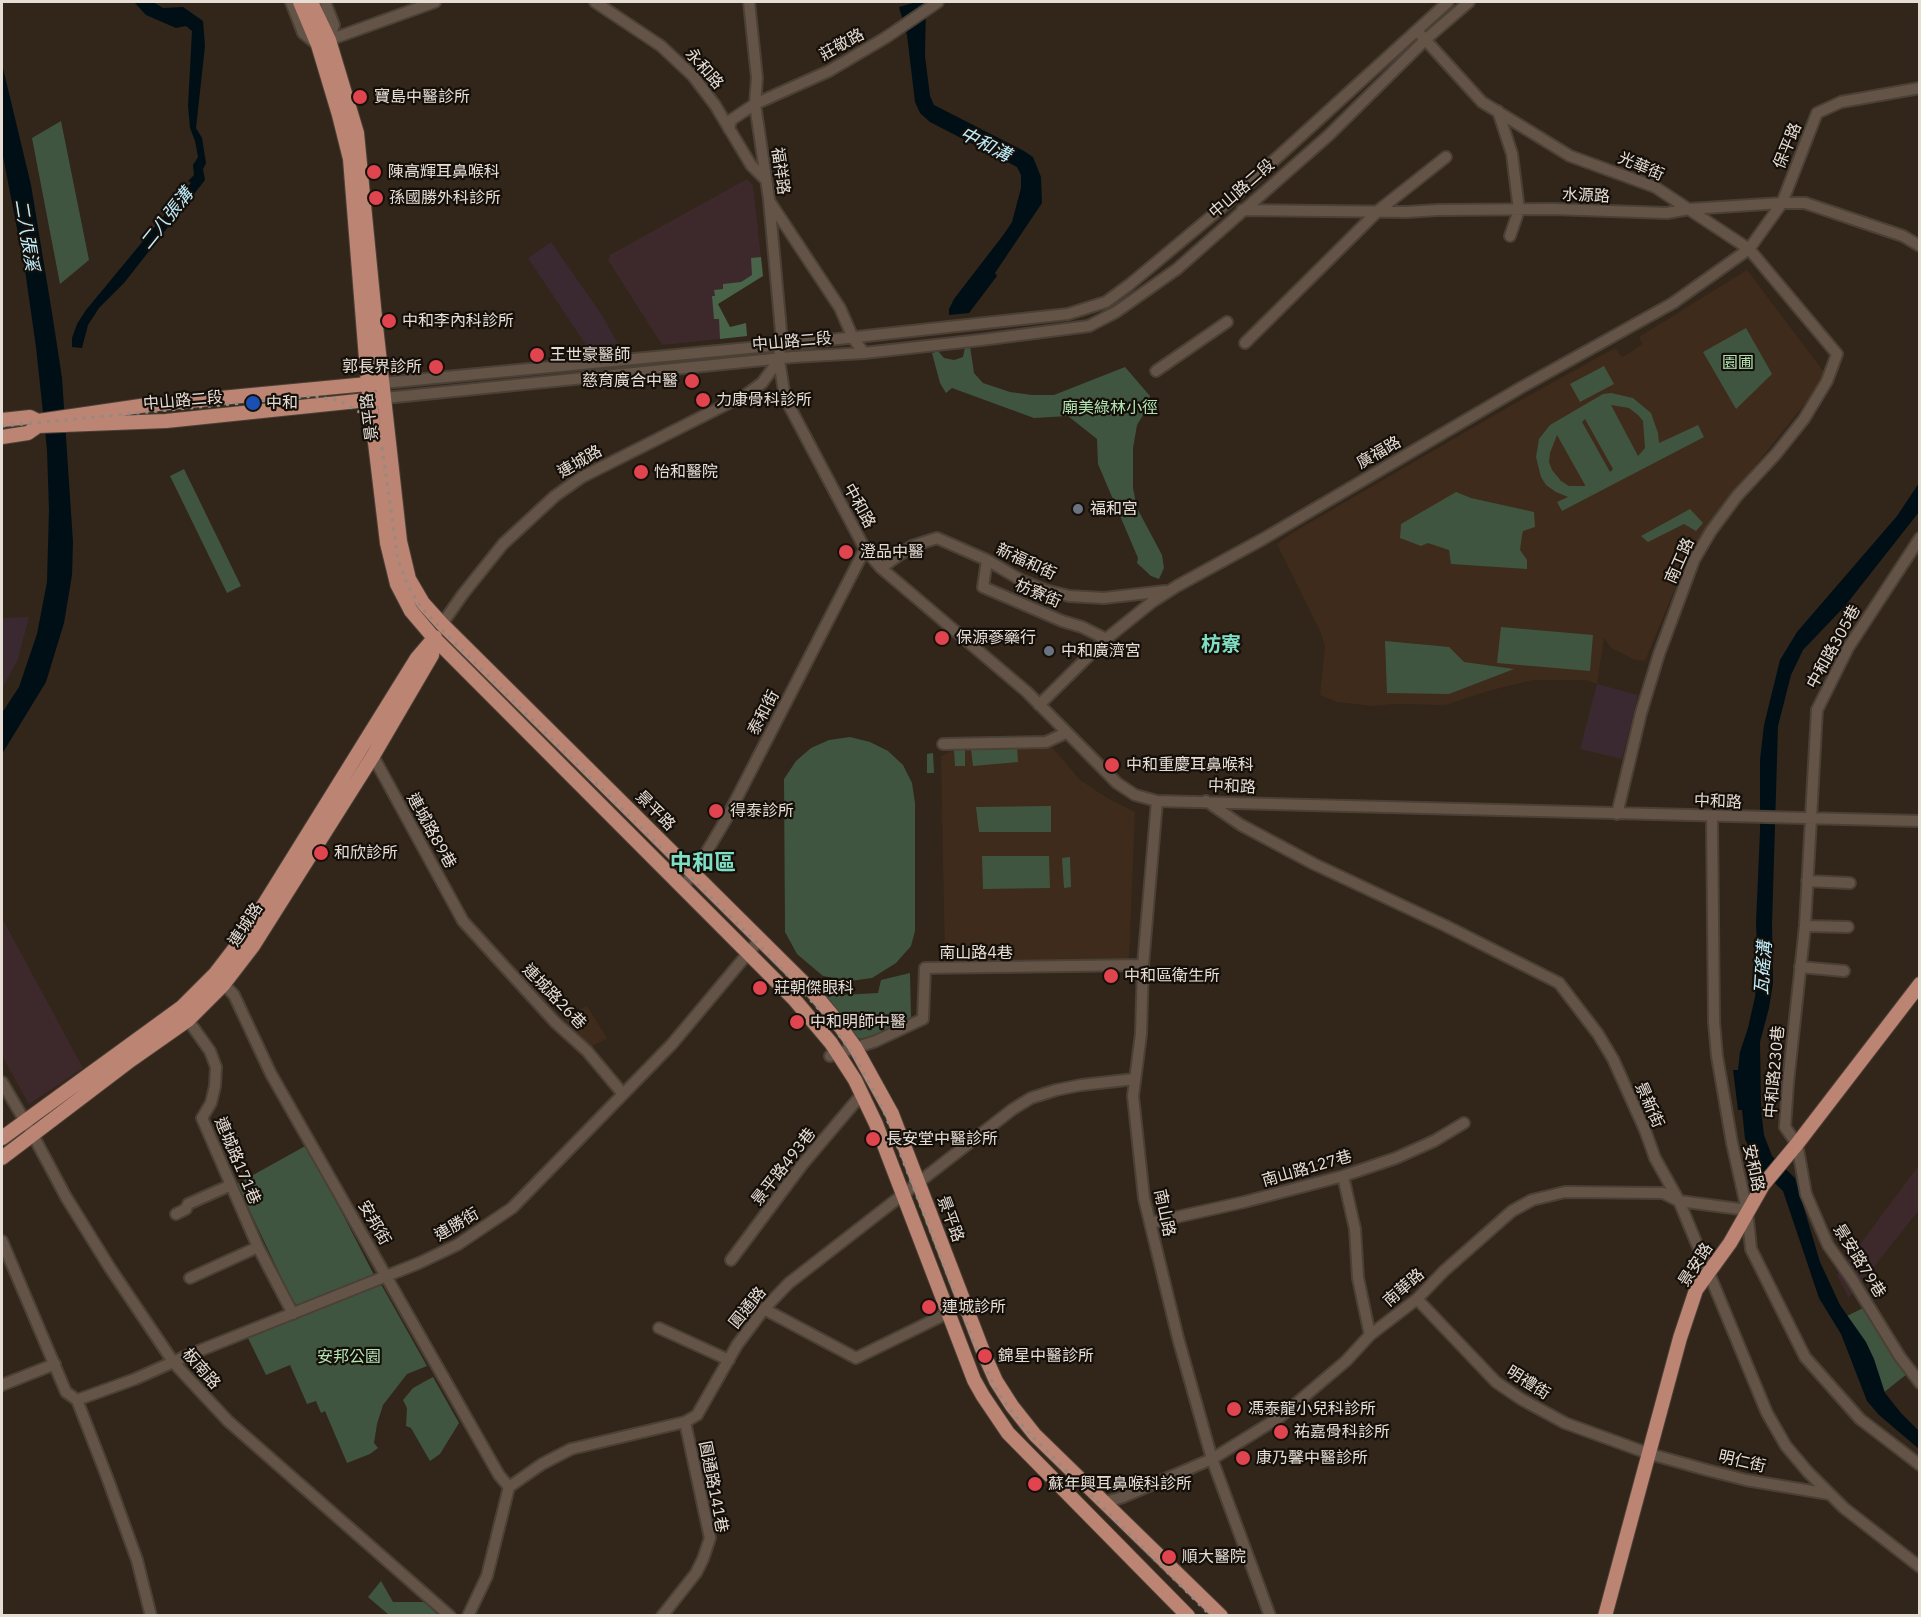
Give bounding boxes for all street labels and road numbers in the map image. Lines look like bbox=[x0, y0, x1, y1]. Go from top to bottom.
street label: 莊敬路 bbox=[816, 25, 868, 65]
street label: 永和路 bbox=[681, 45, 727, 93]
street label: 保平路 bbox=[1770, 120, 1806, 172]
street label: 福祥路 bbox=[767, 146, 793, 196]
street label: 光華街 bbox=[1615, 149, 1667, 185]
street label: 中山路二段 bbox=[1206, 156, 1278, 222]
street label: 水源路 bbox=[1562, 186, 1610, 206]
street label: 中山路二段 bbox=[751, 329, 833, 355]
street label: 中山路二段 bbox=[142, 388, 224, 414]
street label: 景平路 bbox=[358, 392, 382, 442]
street label: 廣福路 bbox=[1353, 433, 1405, 473]
street label: 連城路 bbox=[554, 442, 606, 482]
street label: 中和路 bbox=[839, 480, 879, 532]
street label: 南工路 bbox=[1661, 535, 1699, 587]
street label: 新福和街 bbox=[993, 540, 1059, 584]
street label: 枋寮街 bbox=[1012, 576, 1064, 612]
street label: 中和路305巷 bbox=[1803, 602, 1865, 692]
street label: 泰和街 bbox=[744, 687, 784, 739]
street label: 中和路 bbox=[1208, 777, 1256, 797]
street label: 景平路 bbox=[631, 787, 679, 835]
street label: 連城路89巷 bbox=[402, 790, 460, 872]
street label: 中和路 bbox=[1694, 792, 1742, 812]
street label: 連城路 bbox=[225, 900, 267, 950]
street label: 南山路4巷 bbox=[939, 943, 1013, 963]
street label: 連城路26巷 bbox=[518, 960, 590, 1034]
street label: 中和路230巷 bbox=[1761, 1025, 1789, 1119]
street label: 景新街 bbox=[1630, 1079, 1668, 1131]
street label: 連城路171巷 bbox=[210, 1115, 264, 1207]
street label: 景平路493巷 bbox=[748, 1125, 820, 1209]
street label: 安和路 bbox=[1739, 1143, 1767, 1193]
street label: 南山路127巷 bbox=[1260, 1147, 1354, 1191]
street label: 南山路 bbox=[1150, 1188, 1178, 1238]
street label: 景平路 bbox=[933, 1193, 967, 1245]
street label: 安邦街 bbox=[354, 1197, 394, 1249]
street label: 連勝街 bbox=[431, 1204, 483, 1246]
street label: 景安路79巷 bbox=[1829, 1221, 1889, 1301]
street label: 景安路 bbox=[1675, 1240, 1717, 1290]
street label: 南華路 bbox=[1380, 1265, 1428, 1311]
street label: 圓通路 bbox=[725, 1283, 771, 1333]
street label: 板南路 bbox=[178, 1345, 224, 1393]
street label: 明禮街 bbox=[1503, 1362, 1553, 1404]
street label: 圓通路141巷 bbox=[695, 1440, 731, 1534]
street label: 明仁街 bbox=[1716, 1447, 1768, 1477]

